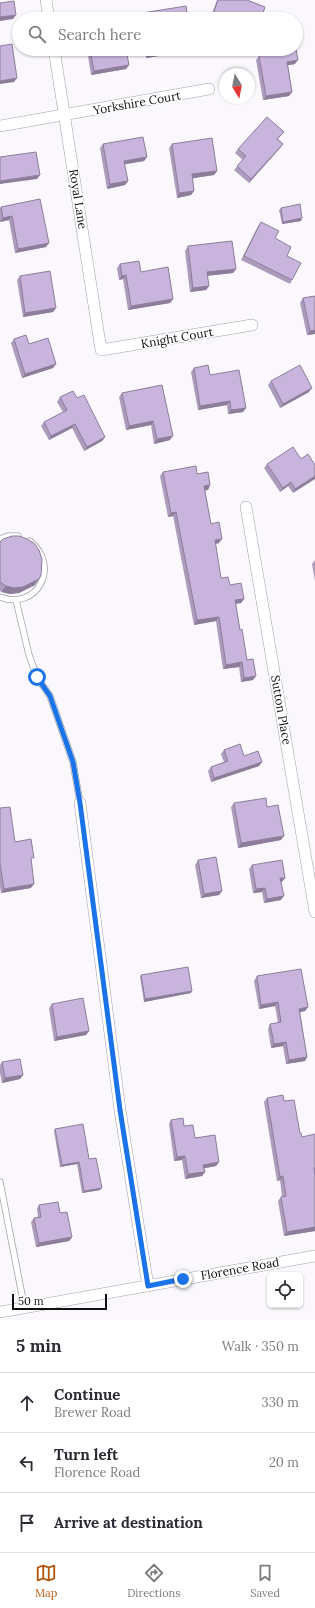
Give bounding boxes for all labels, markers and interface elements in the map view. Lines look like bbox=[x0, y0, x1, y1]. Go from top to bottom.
search box bbox=[12, 12, 303, 56]
icon: search bbox=[26, 23, 48, 45]
text: Search here bbox=[58, 25, 141, 44]
north arrow bbox=[219, 68, 255, 104]
street label: Yorkshire Court bbox=[91, 87, 182, 118]
street label: Royal Lane bbox=[66, 168, 91, 230]
street label: Knight Court bbox=[140, 324, 215, 351]
route start bbox=[28, 668, 46, 686]
street label: Sutton Place bbox=[268, 674, 295, 746]
street label: Florence Road bbox=[199, 1254, 280, 1283]
route end bbox=[174, 1270, 192, 1288]
map controls bbox=[267, 1272, 303, 1308]
button: locate bbox=[267, 1272, 303, 1308]
scale bar bbox=[12, 1292, 107, 1311]
text: 50 m bbox=[18, 1294, 44, 1308]
text: 5 min bbox=[16, 1335, 62, 1357]
text: Walk · 350 m bbox=[222, 1338, 299, 1355]
text: Continue bbox=[54, 1385, 120, 1404]
icon: ahead bbox=[16, 1392, 38, 1414]
text: 330 m bbox=[261, 1394, 299, 1411]
text: Brewer Road bbox=[54, 1404, 131, 1421]
text: Turn left bbox=[54, 1445, 118, 1464]
icon: left bbox=[16, 1452, 38, 1474]
text: 20 m bbox=[269, 1454, 299, 1471]
text: Florence Road bbox=[54, 1464, 140, 1481]
icon: arrive bbox=[16, 1512, 38, 1534]
text: Arrive at destination bbox=[54, 1513, 203, 1532]
tab: Map bbox=[35, 1562, 57, 1600]
tab: Directions bbox=[127, 1562, 180, 1600]
tab: Saved bbox=[250, 1562, 280, 1600]

